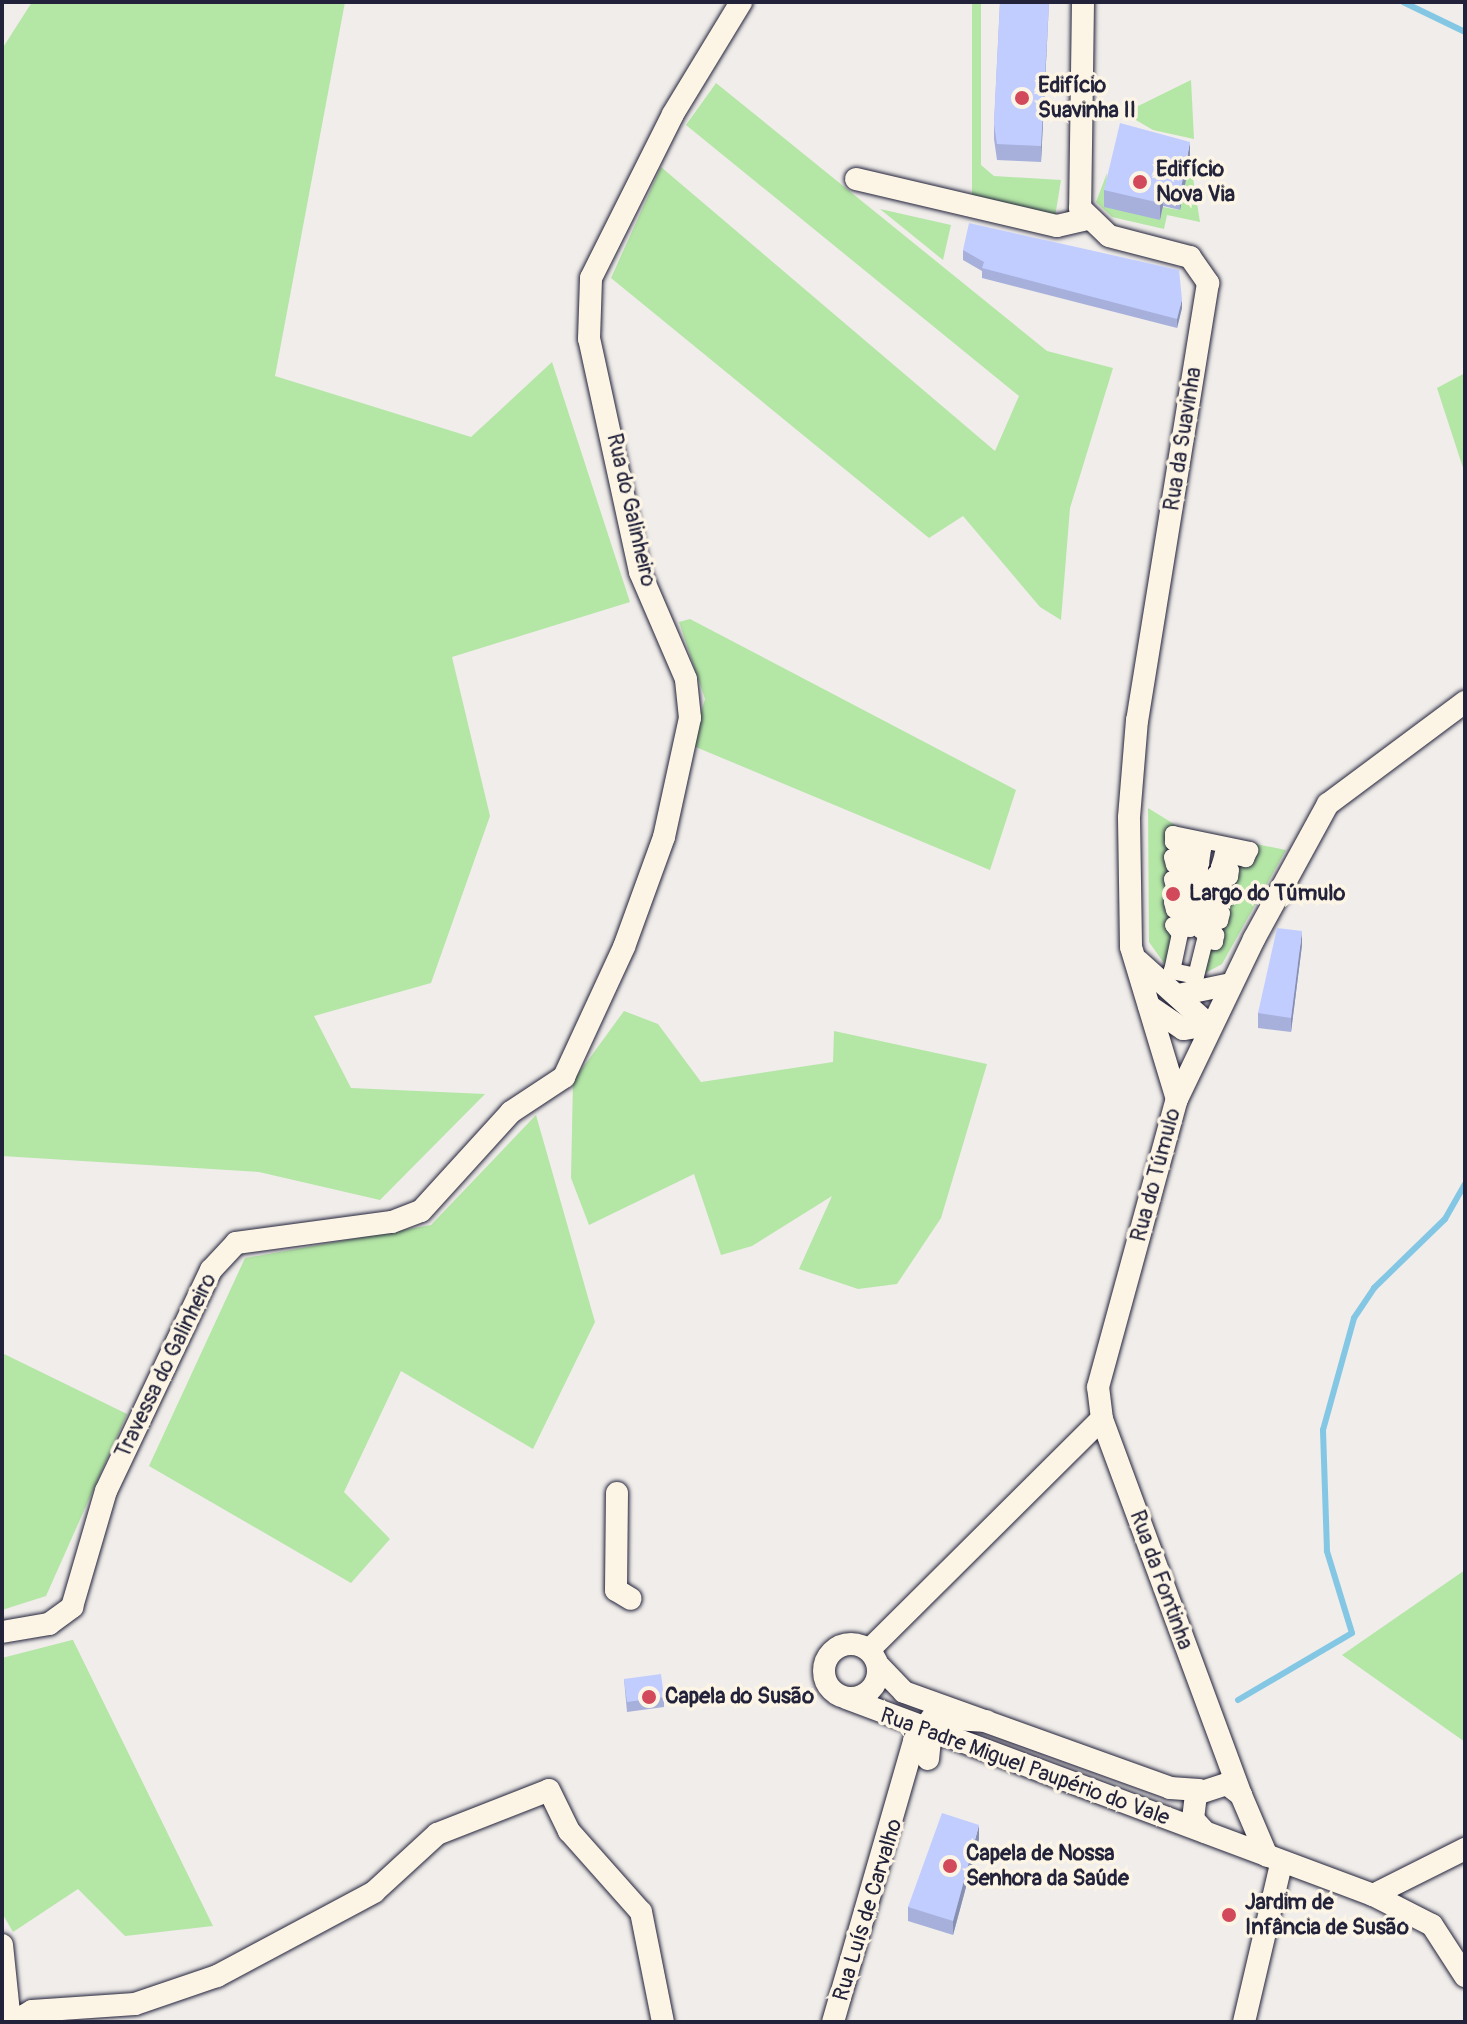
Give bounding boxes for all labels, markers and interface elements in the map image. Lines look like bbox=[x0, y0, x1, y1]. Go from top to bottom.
place label: Edifício Suavinha II bbox=[1038, 72, 1136, 124]
marker: Edifício Suavinha II bbox=[1013, 89, 1031, 107]
place label: Edifício Nova Via bbox=[1156, 156, 1235, 208]
marker: Edifício Nova Via bbox=[1131, 173, 1149, 191]
street label: Rua da Suavinha bbox=[1159, 365, 1207, 513]
street label: Rua do Galinheiro bbox=[601, 431, 661, 589]
place label: Largo do Túmulo bbox=[1189, 881, 1345, 907]
marker: Largo do Túmulo bbox=[1164, 885, 1182, 903]
street label: Rua do Túmulo bbox=[1126, 1105, 1186, 1245]
street label: Travessa do Galinheiro bbox=[110, 1269, 222, 1463]
street label: Rua da Fontinha bbox=[1124, 1507, 1198, 1653]
place label: Capela do Susão bbox=[665, 1684, 814, 1710]
marker: Capela do Susão bbox=[640, 1688, 658, 1706]
street label: Rua Padre Miguel Paupério do Vale bbox=[877, 1702, 1173, 1832]
street label: Rua Luís de Carvalho bbox=[828, 1816, 908, 2004]
place label: Capela de Nossa Senhora da Saúde bbox=[966, 1840, 1129, 1892]
marker: Capela de Nossa Senhora da Saúde bbox=[941, 1857, 959, 1875]
place label: Jardim de Infância de Susão bbox=[1245, 1889, 1409, 1940]
marker: Jardim de Infância de Susão bbox=[1220, 1906, 1238, 1924]

